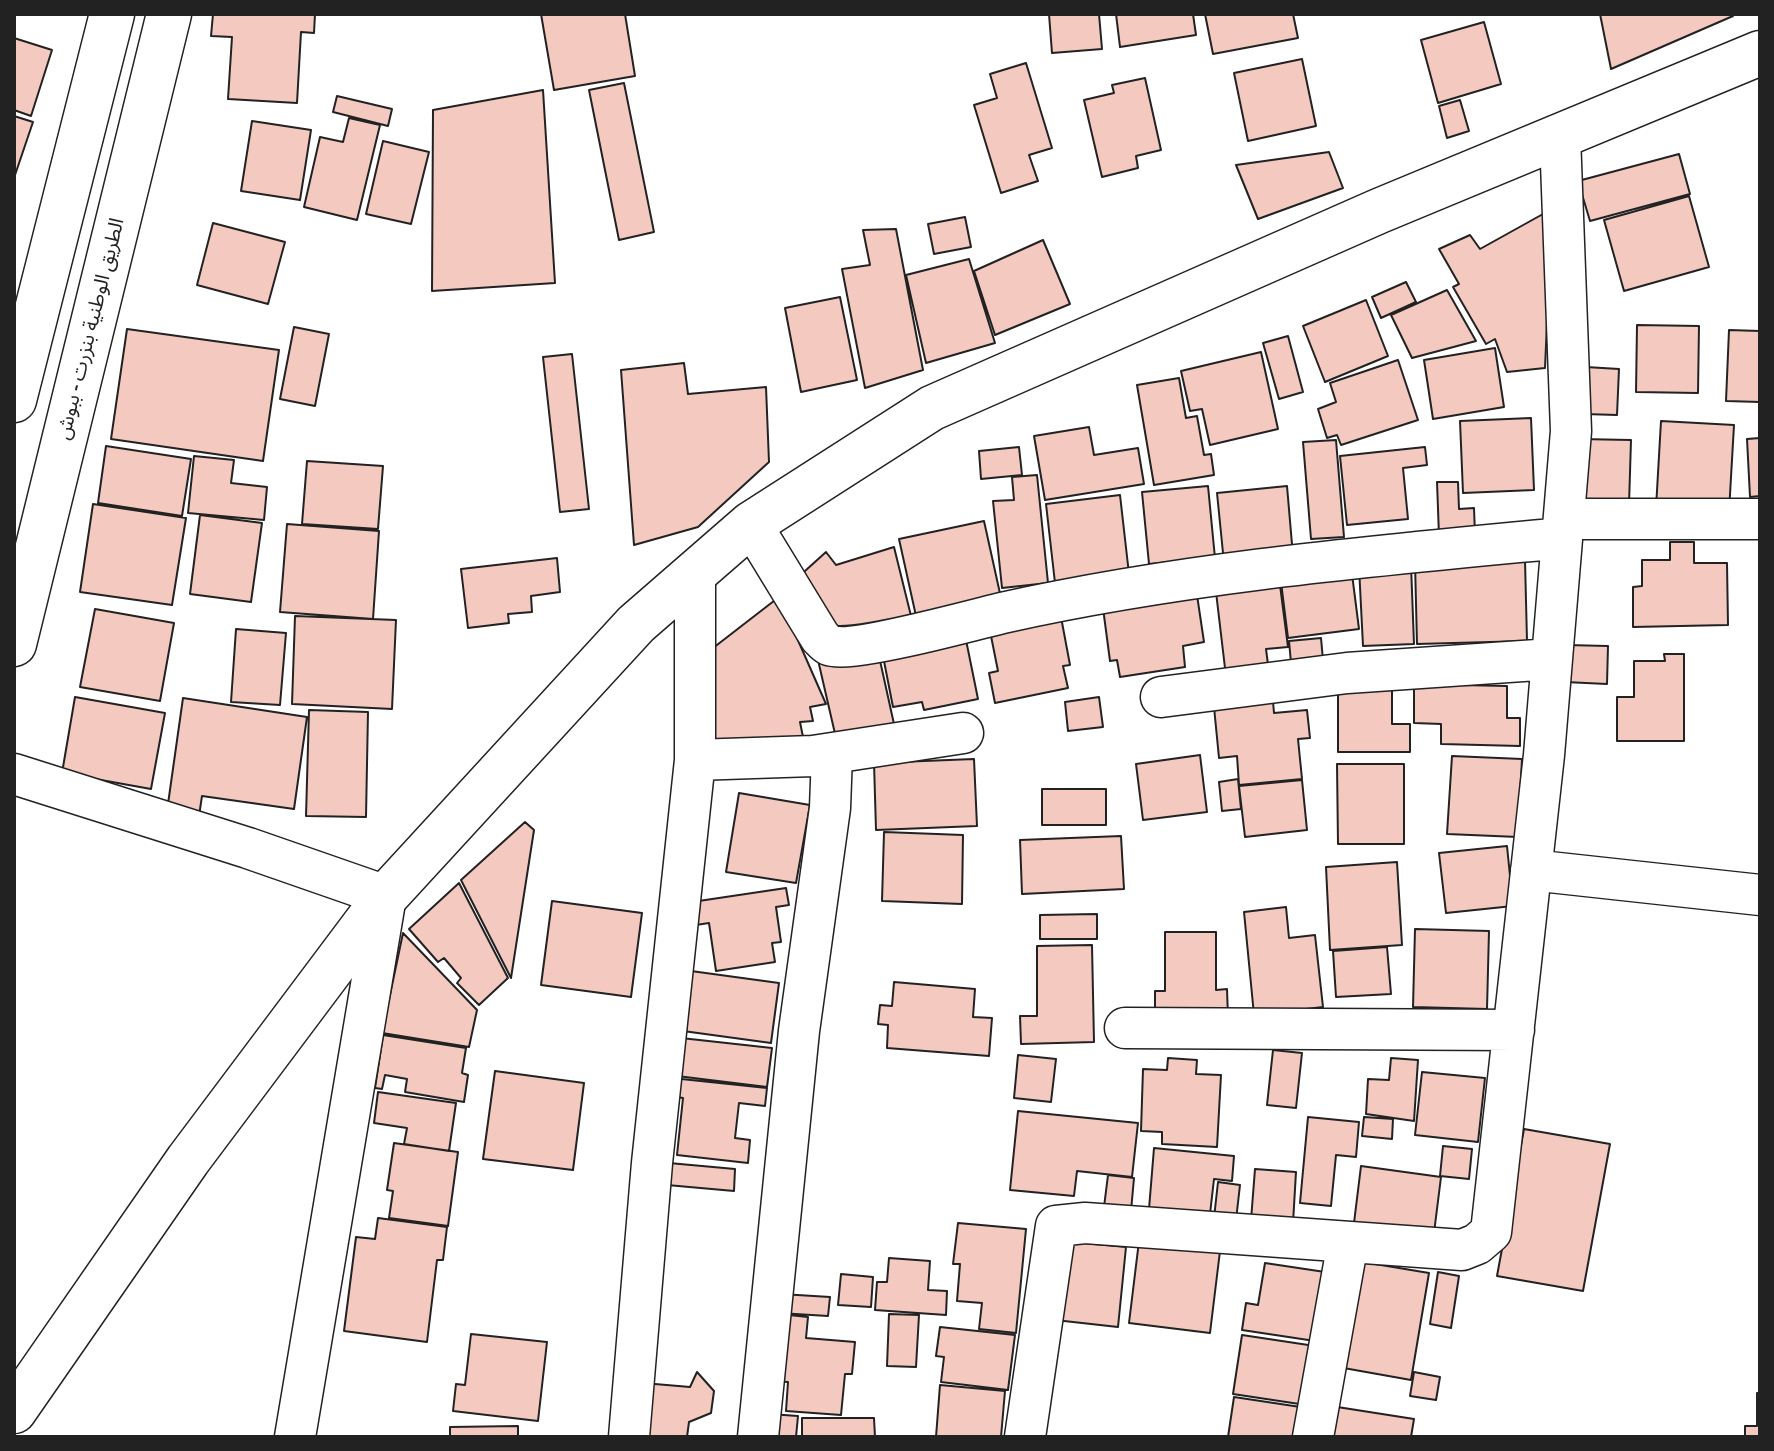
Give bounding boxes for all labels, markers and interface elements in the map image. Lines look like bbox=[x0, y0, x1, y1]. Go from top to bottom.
street label: الطريق الوطنية بنزرت - ببوش bbox=[52, 216, 130, 442]

